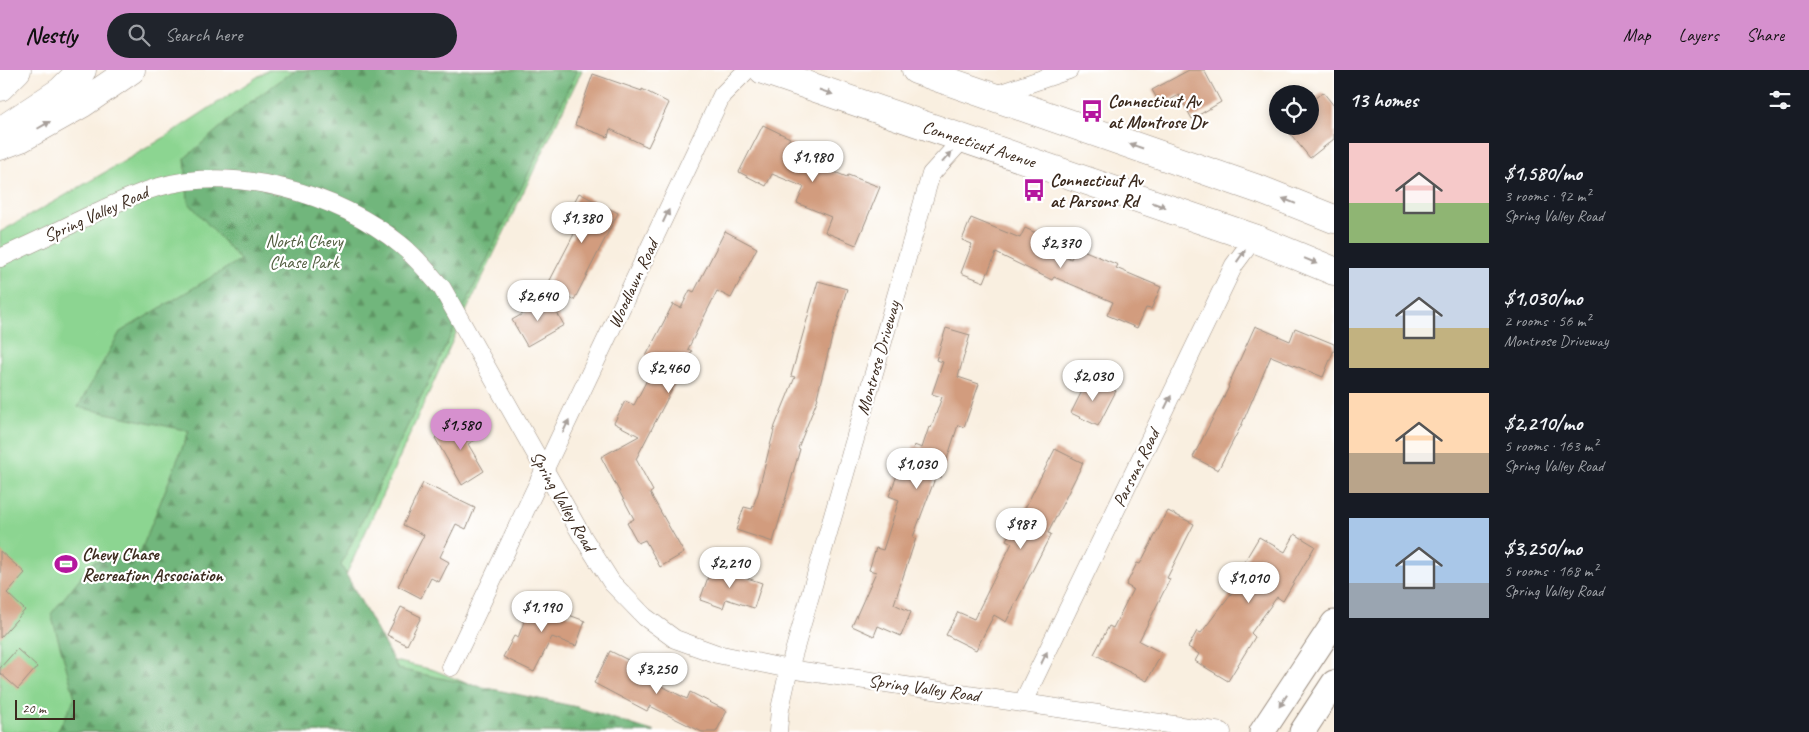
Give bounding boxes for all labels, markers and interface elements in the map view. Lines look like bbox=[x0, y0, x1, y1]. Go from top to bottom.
search box bbox=[107, 13, 457, 58]
text: Nestly bbox=[25, 20, 77, 50]
icon: search bbox=[125, 21, 153, 49]
text: Search here bbox=[165, 23, 242, 47]
text: Map bbox=[1623, 24, 1651, 46]
text: Layers bbox=[1679, 24, 1718, 46]
text: Share bbox=[1746, 24, 1784, 46]
map controls bbox=[1269, 85, 1319, 135]
button: locate bbox=[1269, 85, 1319, 135]
icon: filters bbox=[1766, 86, 1794, 114]
text: 13 homes bbox=[1349, 87, 1418, 113]
one-way arrow bbox=[819, 88, 834, 96]
place label: Connecticut Av at Montrose Dr bbox=[1108, 90, 1209, 133]
bus stop icon: Connecticut Av at Montrose Dr bbox=[1079, 98, 1105, 124]
street label: Connecticut Avenue bbox=[920, 115, 1039, 173]
one-way arrow bbox=[37, 121, 50, 130]
pin: $1,980 bbox=[772, 140, 854, 183]
one-way arrow bbox=[1128, 142, 1143, 149]
text: $1,980 bbox=[794, 147, 832, 167]
one-way arrow bbox=[941, 151, 953, 163]
text: $1,580/mo bbox=[1504, 160, 1582, 186]
icon: home bbox=[1389, 163, 1449, 223]
place label: Connecticut Av at Parsons Rd bbox=[1050, 169, 1145, 212]
bus stop icon: Connecticut Av at Parsons Rd bbox=[1021, 177, 1047, 203]
street label: Spring Valley Road bbox=[40, 180, 154, 247]
text: 3 rooms · 92 m² bbox=[1504, 186, 1590, 206]
one-way arrow bbox=[1282, 196, 1296, 204]
pin: $1,380 bbox=[541, 202, 623, 244]
one-way arrow bbox=[1151, 202, 1166, 209]
text: Spring Valley Road bbox=[1504, 206, 1604, 226]
text: $1,380 bbox=[562, 208, 602, 228]
one-way arrow bbox=[661, 208, 670, 223]
pin: $2,370 bbox=[1020, 226, 1102, 269]
park label: North Chevy Chase Park bbox=[265, 230, 344, 273]
text: $2,370 bbox=[1041, 233, 1081, 253]
street label: Woodlawn Road bbox=[603, 234, 664, 332]
one-way arrow bbox=[1236, 249, 1246, 263]
one-way arrow bbox=[1304, 257, 1319, 265]
pin: $2,640 bbox=[497, 280, 579, 322]
text: $1,030/mo bbox=[1504, 285, 1582, 311]
text: $2,640 bbox=[518, 286, 558, 306]
icon: home bbox=[1389, 288, 1449, 348]
street label: Montrose Driveway bbox=[851, 297, 905, 417]
text: 2 rooms · 56 m² bbox=[1504, 311, 1590, 331]
text: Montrose Driveway bbox=[1504, 331, 1608, 351]
pin: $2,460 bbox=[628, 352, 710, 394]
text: $2,460 bbox=[649, 358, 689, 378]
pin: $2,030 bbox=[1052, 360, 1134, 402]
text: $2,030 bbox=[1073, 366, 1113, 386]
one-way arrow bbox=[1165, 395, 1173, 409]
pin: $1,580 bbox=[420, 408, 502, 451]
text: $2,210/mo bbox=[1504, 410, 1582, 436]
icon: home bbox=[1389, 413, 1449, 473]
text: $1,580 bbox=[442, 415, 480, 435]
one-way arrow bbox=[562, 419, 570, 433]
street label: Parsons Road bbox=[1108, 423, 1166, 511]
text: 5 rooms · 163 m² bbox=[1504, 436, 1598, 456]
street label: Spring Valley Road bbox=[525, 447, 602, 558]
pin: $1,030 bbox=[876, 448, 958, 490]
text: $1,030 bbox=[897, 454, 937, 474]
text: Spring Valley Road bbox=[1504, 456, 1604, 476]
pin: $987 bbox=[991, 508, 1051, 550]
text: $987 bbox=[1007, 514, 1035, 534]
text: $3,250/mo bbox=[1504, 535, 1582, 561]
icon: home bbox=[1389, 538, 1449, 598]
place label: Chevy Chase Recreation Association bbox=[82, 543, 225, 586]
pin: $2,210 bbox=[689, 546, 771, 589]
sports icon: Chevy Chase Recreation Association bbox=[53, 551, 79, 577]
text: $2,210 bbox=[710, 553, 750, 573]
text: 5 rooms · 168 m² bbox=[1504, 561, 1598, 581]
pin: $1,010 bbox=[1208, 562, 1290, 604]
text: $1,010 bbox=[1229, 568, 1269, 588]
text: Spring Valley Road bbox=[1504, 581, 1604, 601]
pin: $1,190 bbox=[501, 590, 583, 633]
text: $1,190 bbox=[523, 597, 561, 617]
one-way arrow bbox=[1041, 651, 1049, 665]
pin: $3,250 bbox=[616, 652, 698, 695]
text: $3,250 bbox=[638, 659, 676, 679]
street label: Spring Valley Road bbox=[867, 669, 984, 707]
one-way arrow bbox=[1278, 694, 1288, 707]
scale bar bbox=[15, 697, 75, 720]
text: 20 m bbox=[22, 700, 46, 717]

